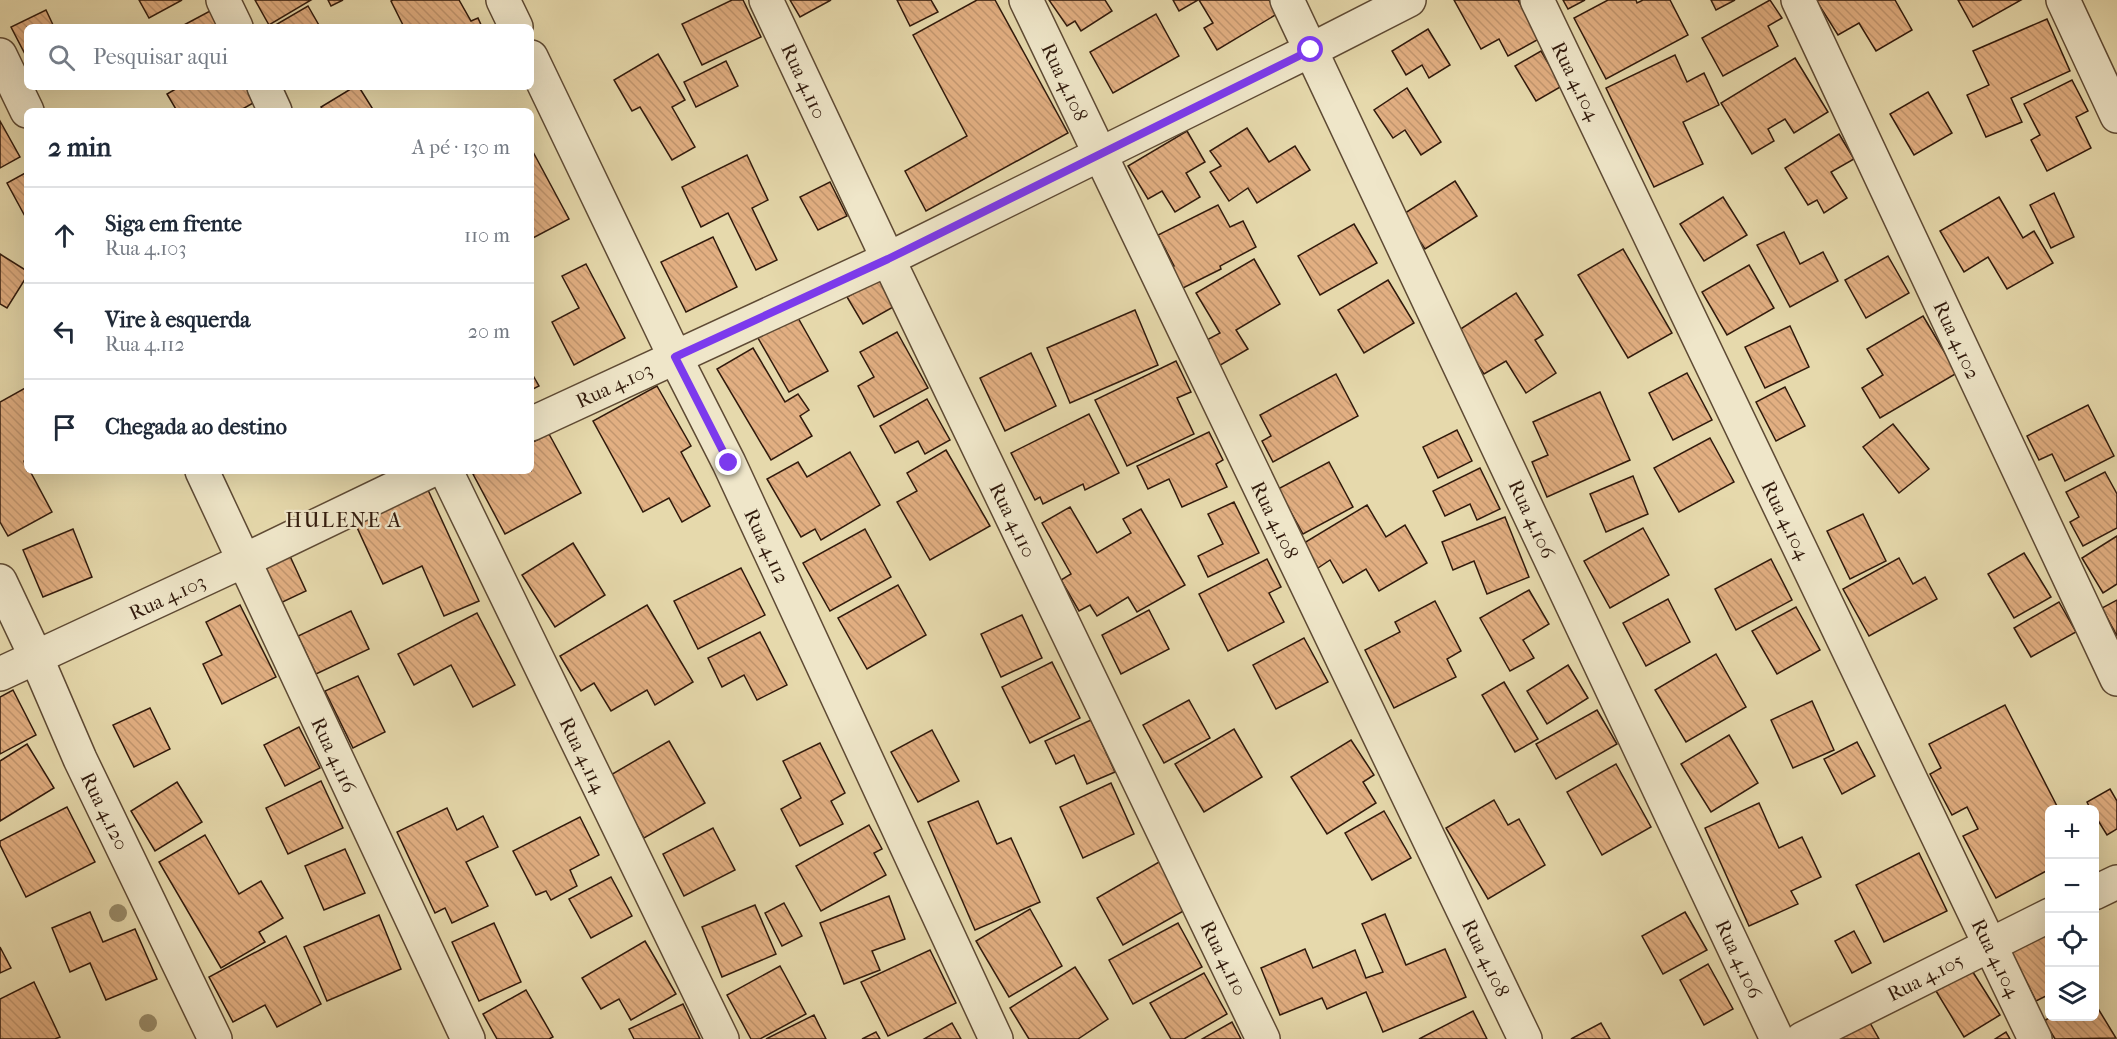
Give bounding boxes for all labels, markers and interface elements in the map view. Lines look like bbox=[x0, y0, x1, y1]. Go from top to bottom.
search box bbox=[24, 24, 534, 90]
route start bbox=[1297, 36, 1323, 62]
street label: Rua 4.104 bbox=[1547, 38, 1605, 125]
street label: Rua 4.110 bbox=[776, 40, 831, 123]
street label: Rua 4.108 bbox=[1037, 40, 1093, 125]
icon: search bbox=[45, 41, 78, 74]
text: Pesquisar aqui bbox=[93, 44, 228, 70]
text: 2 min bbox=[48, 132, 111, 163]
text: A pé · 130 m bbox=[412, 136, 510, 159]
text: Siga em frente bbox=[105, 211, 242, 237]
icon: ahead bbox=[48, 219, 81, 252]
text: 110 m bbox=[464, 224, 510, 247]
text: Rua 4.103 bbox=[105, 237, 186, 260]
street label: Rua 4.102 bbox=[1928, 297, 1985, 383]
text: Vire à esquerda bbox=[105, 307, 250, 333]
icon: left bbox=[48, 315, 81, 348]
text: 20 m bbox=[468, 320, 510, 343]
text: Rua 4.112 bbox=[105, 333, 185, 356]
street label: Rua 4.103 bbox=[572, 358, 656, 413]
icon: arrive bbox=[48, 411, 81, 444]
text: Chegada ao destino bbox=[105, 414, 287, 440]
route end bbox=[715, 449, 741, 475]
street label: Rua 4.106 bbox=[1503, 476, 1560, 562]
street label: Rua 4.104 bbox=[1757, 477, 1815, 564]
street label: Rua 4.108 bbox=[1246, 478, 1303, 563]
street label: Rua 4.110 bbox=[985, 479, 1041, 561]
street label: Rua 4.112 bbox=[739, 505, 794, 587]
district label: HULENE A bbox=[285, 508, 403, 532]
street label: Rua 4.103 bbox=[125, 570, 209, 625]
street label: Rua 4.116 bbox=[306, 714, 361, 797]
street label: Rua 4.114 bbox=[554, 714, 611, 798]
street label: Rua 4.120 bbox=[76, 769, 133, 854]
map controls bbox=[2045, 805, 2099, 1021]
button: + bbox=[2045, 805, 2099, 859]
button: − bbox=[2045, 859, 2099, 913]
button: locate bbox=[2045, 913, 2099, 967]
street label: Rua 4.104 bbox=[1967, 915, 2025, 1002]
street label: Rua 4.108 bbox=[1457, 916, 1514, 1001]
street label: Rua 4.106 bbox=[1710, 916, 1767, 1002]
street label: Rua 4.110 bbox=[1196, 917, 1252, 999]
street label: Rua 4.105 bbox=[1884, 949, 1967, 1006]
button: layers bbox=[2045, 967, 2099, 1021]

